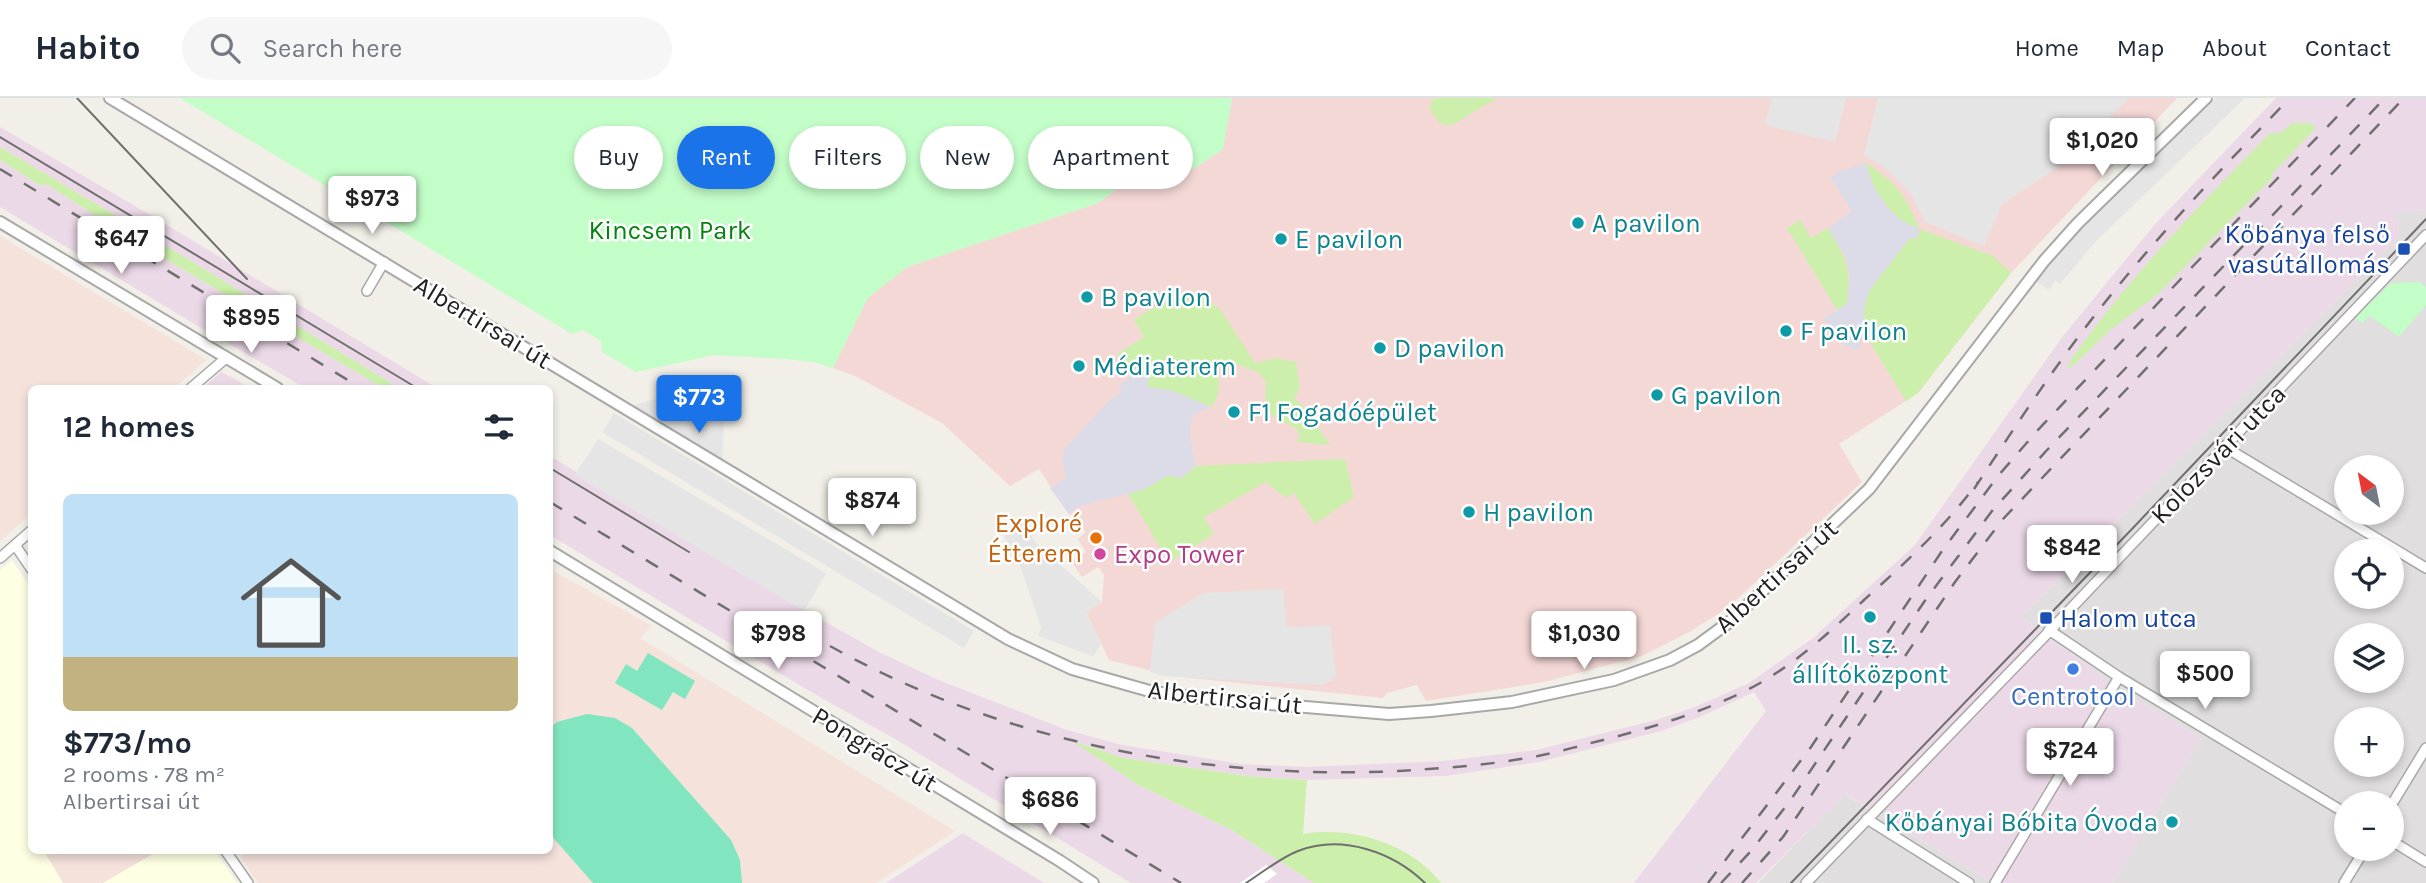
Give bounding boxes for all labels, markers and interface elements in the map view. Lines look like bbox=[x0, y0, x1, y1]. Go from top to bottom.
search box bbox=[182, 17, 672, 80]
text: Habito bbox=[35, 29, 140, 67]
icon: search bbox=[206, 29, 244, 67]
text: Search here bbox=[262, 33, 402, 64]
text: Home bbox=[2015, 34, 2079, 62]
text: Map bbox=[2117, 34, 2164, 62]
text: About bbox=[2202, 34, 2267, 62]
text: Contact bbox=[2305, 34, 2391, 62]
pin: $1,020 bbox=[2045, 118, 2159, 178]
chip: Buy bbox=[574, 126, 663, 189]
chip: Rent bbox=[677, 126, 775, 189]
chip: Filters bbox=[789, 126, 906, 189]
chip: New bbox=[920, 126, 1014, 189]
chip: Apartment bbox=[1028, 126, 1193, 189]
text: $1,020 bbox=[2066, 127, 2138, 154]
pin: $973 bbox=[331, 176, 413, 236]
text: $973 bbox=[344, 185, 400, 212]
place label: A pavilon bbox=[1592, 208, 1701, 239]
park label: Kincsem Park bbox=[589, 215, 751, 246]
marker: A pavilon bbox=[1570, 215, 1586, 231]
pin: $647 bbox=[80, 216, 162, 276]
place label: Kőbánya felső vasútállomás bbox=[2225, 219, 2390, 280]
place label: E pavilon bbox=[1295, 224, 1403, 255]
text: $647 bbox=[94, 225, 148, 252]
marker: E pavilon bbox=[1273, 231, 1289, 247]
marker: Kőbánya felső vasútállomás bbox=[2396, 241, 2412, 257]
street label: Albertirsai út bbox=[408, 269, 557, 376]
place label: B pavilon bbox=[1101, 282, 1211, 313]
marker: B pavilon bbox=[1079, 289, 1095, 305]
pin: $895 bbox=[210, 296, 292, 355]
text: $895 bbox=[222, 304, 280, 331]
place label: F pavilon bbox=[1800, 316, 1907, 347]
marker: F pavilon bbox=[1778, 323, 1794, 339]
place label: D pavilon bbox=[1394, 333, 1505, 364]
marker: D pavilon bbox=[1372, 340, 1388, 356]
place label: Médiaterem bbox=[1093, 351, 1236, 382]
marker: Médiaterem bbox=[1071, 358, 1087, 374]
pin: $773 bbox=[658, 376, 740, 435]
street label: Kolozsvári utca bbox=[2144, 378, 2293, 530]
place label: G pavilon bbox=[1671, 380, 1781, 411]
text: $773 bbox=[672, 384, 726, 411]
marker: G pavilon bbox=[1649, 387, 1665, 403]
place label: F1 Fogadóépület bbox=[1248, 397, 1437, 428]
marker: F1 Fogadóépület bbox=[1226, 404, 1242, 420]
icon: filters bbox=[480, 408, 518, 446]
text: 12 homes bbox=[63, 409, 195, 445]
north arrow bbox=[2334, 455, 2404, 525]
map controls bbox=[2334, 455, 2404, 861]
pin: $874 bbox=[831, 478, 913, 538]
text: $874 bbox=[844, 487, 900, 514]
place label: H pavilon bbox=[1483, 497, 1594, 528]
marker: H pavilon bbox=[1461, 504, 1477, 520]
place label: Exploré Étterem bbox=[987, 508, 1082, 569]
street label: Albertirsai út bbox=[1708, 513, 1844, 640]
pin: $842 bbox=[2031, 526, 2113, 585]
marker: Exploré Étterem bbox=[1088, 530, 1104, 546]
text: $842 bbox=[2043, 534, 2101, 561]
place label: Expo Tower bbox=[1114, 539, 1245, 570]
button: locate bbox=[2334, 539, 2404, 609]
icon: home bbox=[228, 540, 354, 666]
marker: Expo Tower bbox=[1092, 546, 1108, 562]
place label: Halom utca bbox=[2060, 603, 2197, 634]
marker: II. sz. állítóközpont bbox=[1862, 609, 1878, 625]
marker: Halom utca bbox=[2038, 610, 2054, 626]
pin: $798 bbox=[737, 612, 819, 671]
pin: $1,030 bbox=[1527, 612, 1641, 671]
text: $798 bbox=[750, 620, 806, 647]
text: $1,030 bbox=[1547, 620, 1621, 647]
button: layers bbox=[2334, 623, 2404, 693]
place label: II. sz. állítóközpont bbox=[1792, 629, 1949, 690]
pin: $500 bbox=[2164, 652, 2246, 711]
text: $500 bbox=[2176, 660, 2234, 687]
marker: Centrotool bbox=[2065, 661, 2081, 677]
street label: Albertirsai út bbox=[1146, 674, 1304, 721]
place label: Centrotool bbox=[2011, 681, 2135, 712]
street label: Pongrácz út bbox=[807, 700, 943, 799]
button: + bbox=[2334, 707, 2404, 777]
text: $773/mo bbox=[63, 725, 192, 761]
pin: $724 bbox=[2029, 728, 2111, 788]
text: $724 bbox=[2043, 737, 2097, 764]
text: 2 rooms · 78 m² bbox=[63, 761, 225, 788]
pin: $686 bbox=[1009, 778, 1091, 837]
text: $686 bbox=[1021, 786, 1079, 813]
text: Albertirsai út bbox=[63, 788, 200, 815]
button: − bbox=[2334, 791, 2404, 861]
place label: Kőbányai Bóbita Óvoda bbox=[1885, 806, 2158, 838]
marker: Kőbányai Bóbita Óvoda bbox=[2164, 814, 2180, 830]

